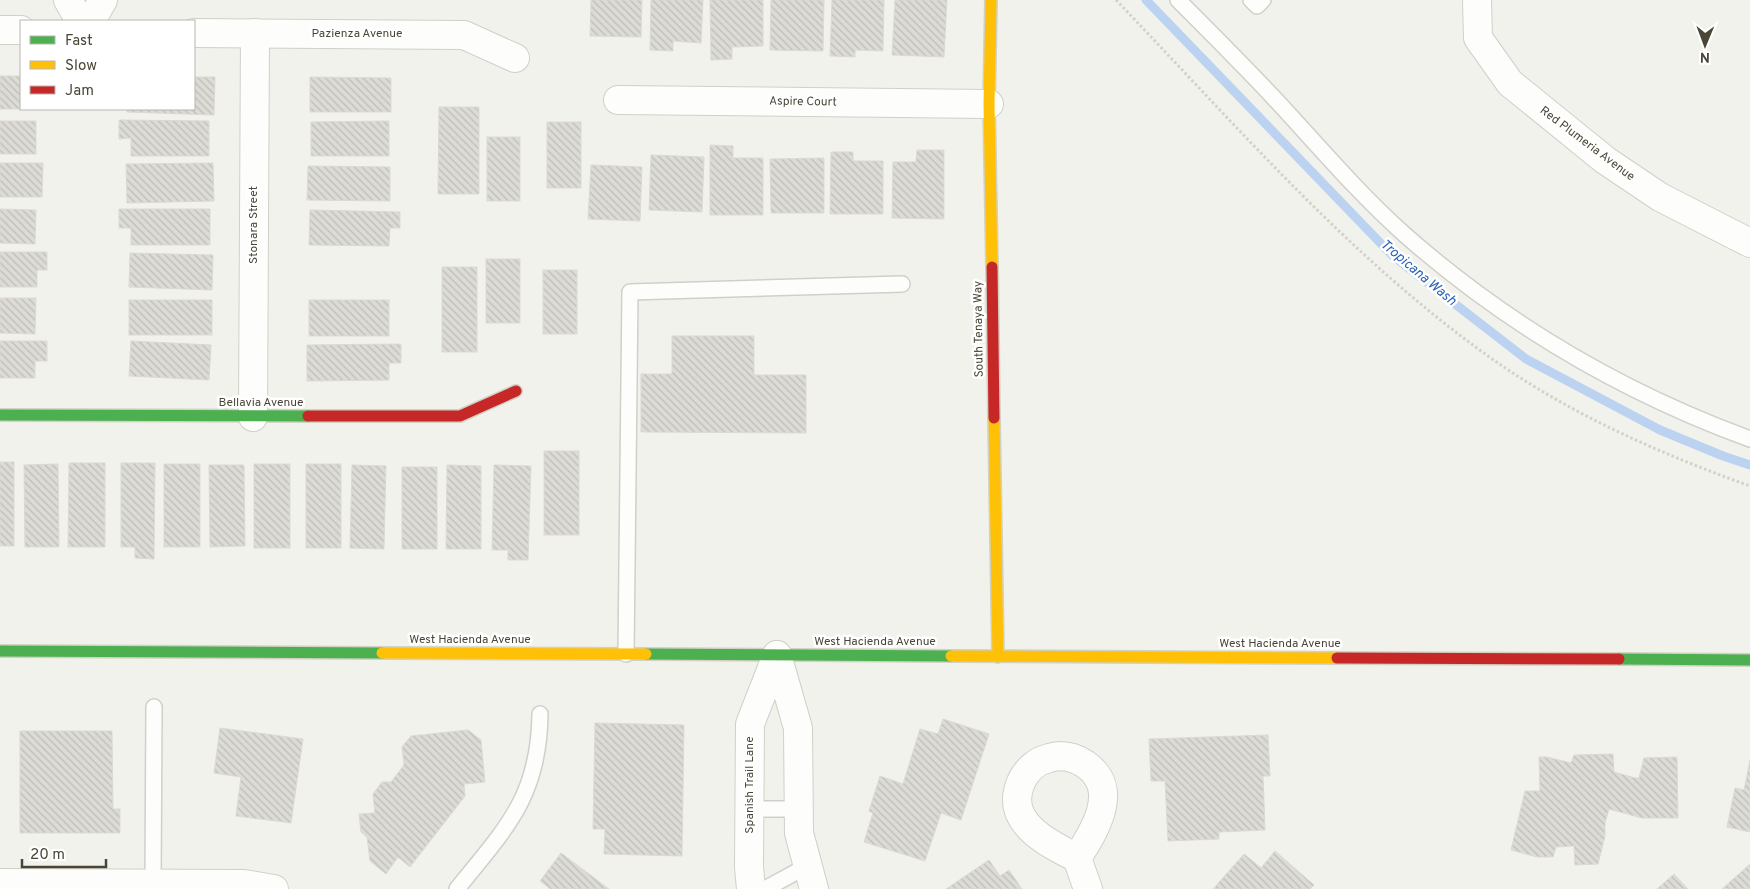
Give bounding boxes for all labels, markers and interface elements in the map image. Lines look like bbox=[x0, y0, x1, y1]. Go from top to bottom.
legend bbox=[20, 20, 195, 110]
north arrow bbox=[1680, 20, 1730, 70]
street label: Pazienza Avenue bbox=[312, 26, 402, 42]
text: Fast bbox=[65, 32, 93, 51]
text: N bbox=[1700, 48, 1710, 65]
text: Slow bbox=[65, 57, 97, 76]
text: Jam bbox=[65, 82, 94, 101]
street label: Aspire Court bbox=[769, 93, 837, 111]
street label: Red Plumeria Avenue bbox=[1536, 103, 1638, 185]
street label: Stonara Street bbox=[246, 186, 262, 264]
water label: Tropicana Wash bbox=[1377, 236, 1460, 310]
street label: South Tenaya Way bbox=[970, 280, 988, 378]
street label: Bellavia Avenue bbox=[219, 395, 303, 411]
street label: West Hacienda Avenue bbox=[409, 632, 531, 648]
street label: West Hacienda Avenue bbox=[814, 634, 936, 650]
street label: West Hacienda Avenue bbox=[1219, 636, 1341, 652]
street label: Spanish Trail Lane bbox=[742, 736, 758, 834]
scale bar bbox=[22, 836, 106, 868]
text: 20 m bbox=[30, 846, 65, 865]

